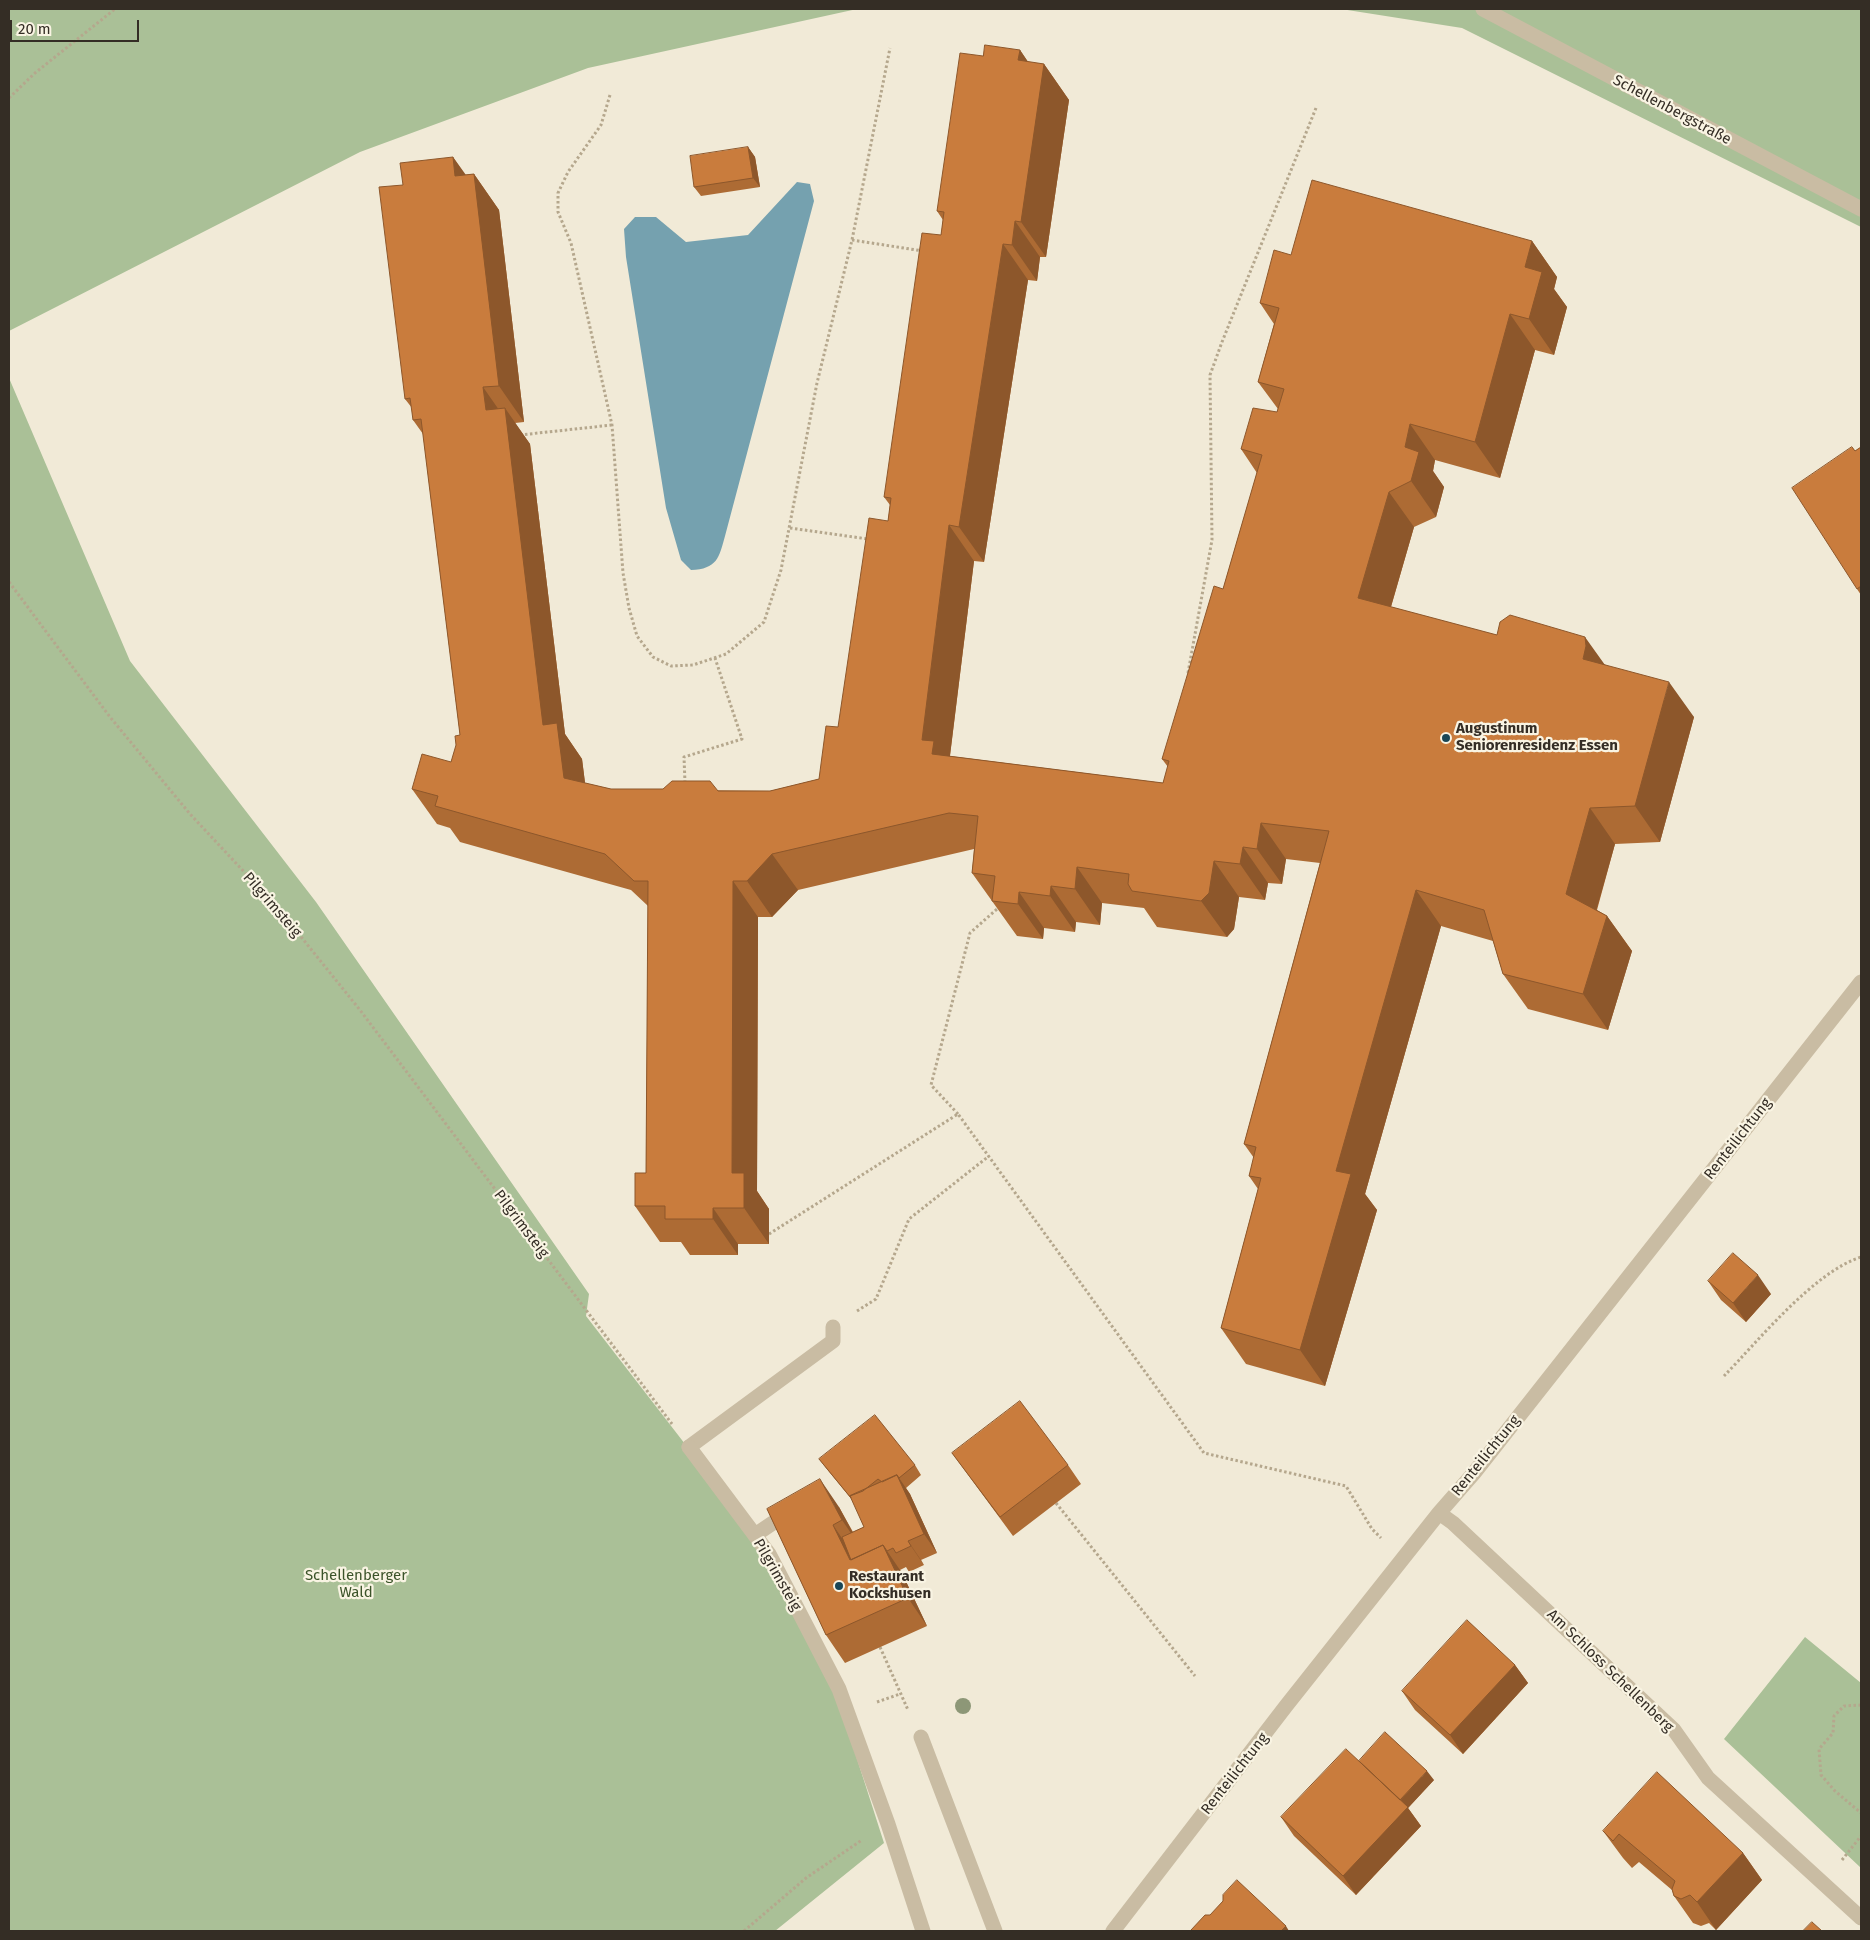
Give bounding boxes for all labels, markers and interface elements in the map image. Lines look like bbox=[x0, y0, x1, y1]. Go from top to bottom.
scale bar bbox=[12, 10, 141, 42]
text: 20 m bbox=[18, 20, 51, 38]
street label: Schellenbergstraße bbox=[1610, 71, 1734, 149]
place label: Augustinum Seniorenresidenz Essen bbox=[1456, 720, 1618, 755]
marker: Augustinum Seniorenresidenz Essen bbox=[1440, 732, 1452, 744]
street label: Pilgrimsteig bbox=[239, 869, 305, 941]
street label: Renteilichtung bbox=[1701, 1095, 1775, 1183]
street label: Pilgrimsteig bbox=[490, 1186, 552, 1262]
street label: Renteilichtung bbox=[1448, 1412, 1524, 1500]
street label: Pilgrimsteig bbox=[749, 1536, 805, 1614]
park label: Schellenberger Wald bbox=[305, 1567, 407, 1602]
place label: Restaurant Kockshusen bbox=[849, 1568, 931, 1603]
marker: Restaurant Kockshusen bbox=[833, 1580, 845, 1592]
street label: Am Schloss Schellenberg bbox=[1543, 1606, 1677, 1736]
street label: Renteilichtung bbox=[1198, 1730, 1272, 1818]

